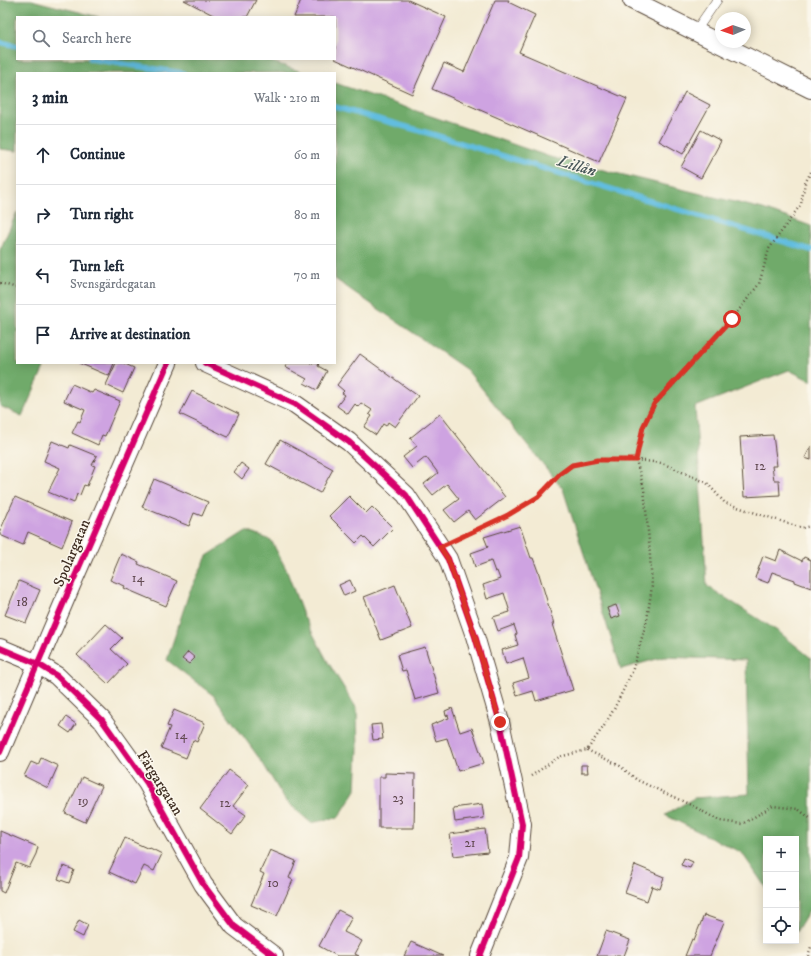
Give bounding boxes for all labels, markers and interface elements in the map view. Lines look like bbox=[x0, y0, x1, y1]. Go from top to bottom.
north arrow bbox=[715, 12, 751, 48]
search box bbox=[16, 16, 336, 60]
icon: search bbox=[30, 27, 52, 49]
text: Search here bbox=[62, 29, 131, 48]
text: 3 min bbox=[32, 87, 68, 109]
text: Walk · 210 m bbox=[254, 90, 320, 106]
icon: ahead bbox=[32, 144, 54, 166]
text: Continue bbox=[70, 145, 125, 164]
text: 60 m bbox=[294, 147, 320, 163]
water label: Lillån bbox=[554, 150, 599, 181]
icon: right bbox=[32, 204, 54, 226]
text: Turn right bbox=[70, 205, 133, 224]
text: 80 m bbox=[294, 207, 320, 223]
text: Turn left bbox=[70, 257, 124, 276]
icon: left bbox=[32, 264, 54, 286]
text: 70 m bbox=[294, 267, 320, 283]
text: Svensgärdegatan bbox=[70, 276, 156, 292]
route start bbox=[723, 310, 741, 328]
icon: arrive bbox=[32, 324, 54, 346]
text: Arrive at destination bbox=[70, 325, 190, 344]
house number: 12 bbox=[754, 458, 766, 474]
street label: Spolargatan bbox=[49, 516, 95, 590]
house number: 14 bbox=[132, 570, 145, 586]
house number: 18 bbox=[16, 594, 28, 610]
route end bbox=[491, 713, 509, 731]
house number: 14 bbox=[175, 727, 188, 743]
street label: Färgargatan bbox=[133, 747, 187, 819]
house number: 23 bbox=[392, 790, 404, 806]
house number: 19 bbox=[77, 793, 89, 809]
house number: 12 bbox=[219, 795, 231, 811]
house number: 21 bbox=[464, 835, 476, 851]
map controls bbox=[763, 836, 799, 944]
button: + bbox=[763, 836, 799, 872]
button: − bbox=[763, 872, 799, 908]
house number: 10 bbox=[267, 875, 279, 891]
button: locate bbox=[763, 908, 799, 944]

